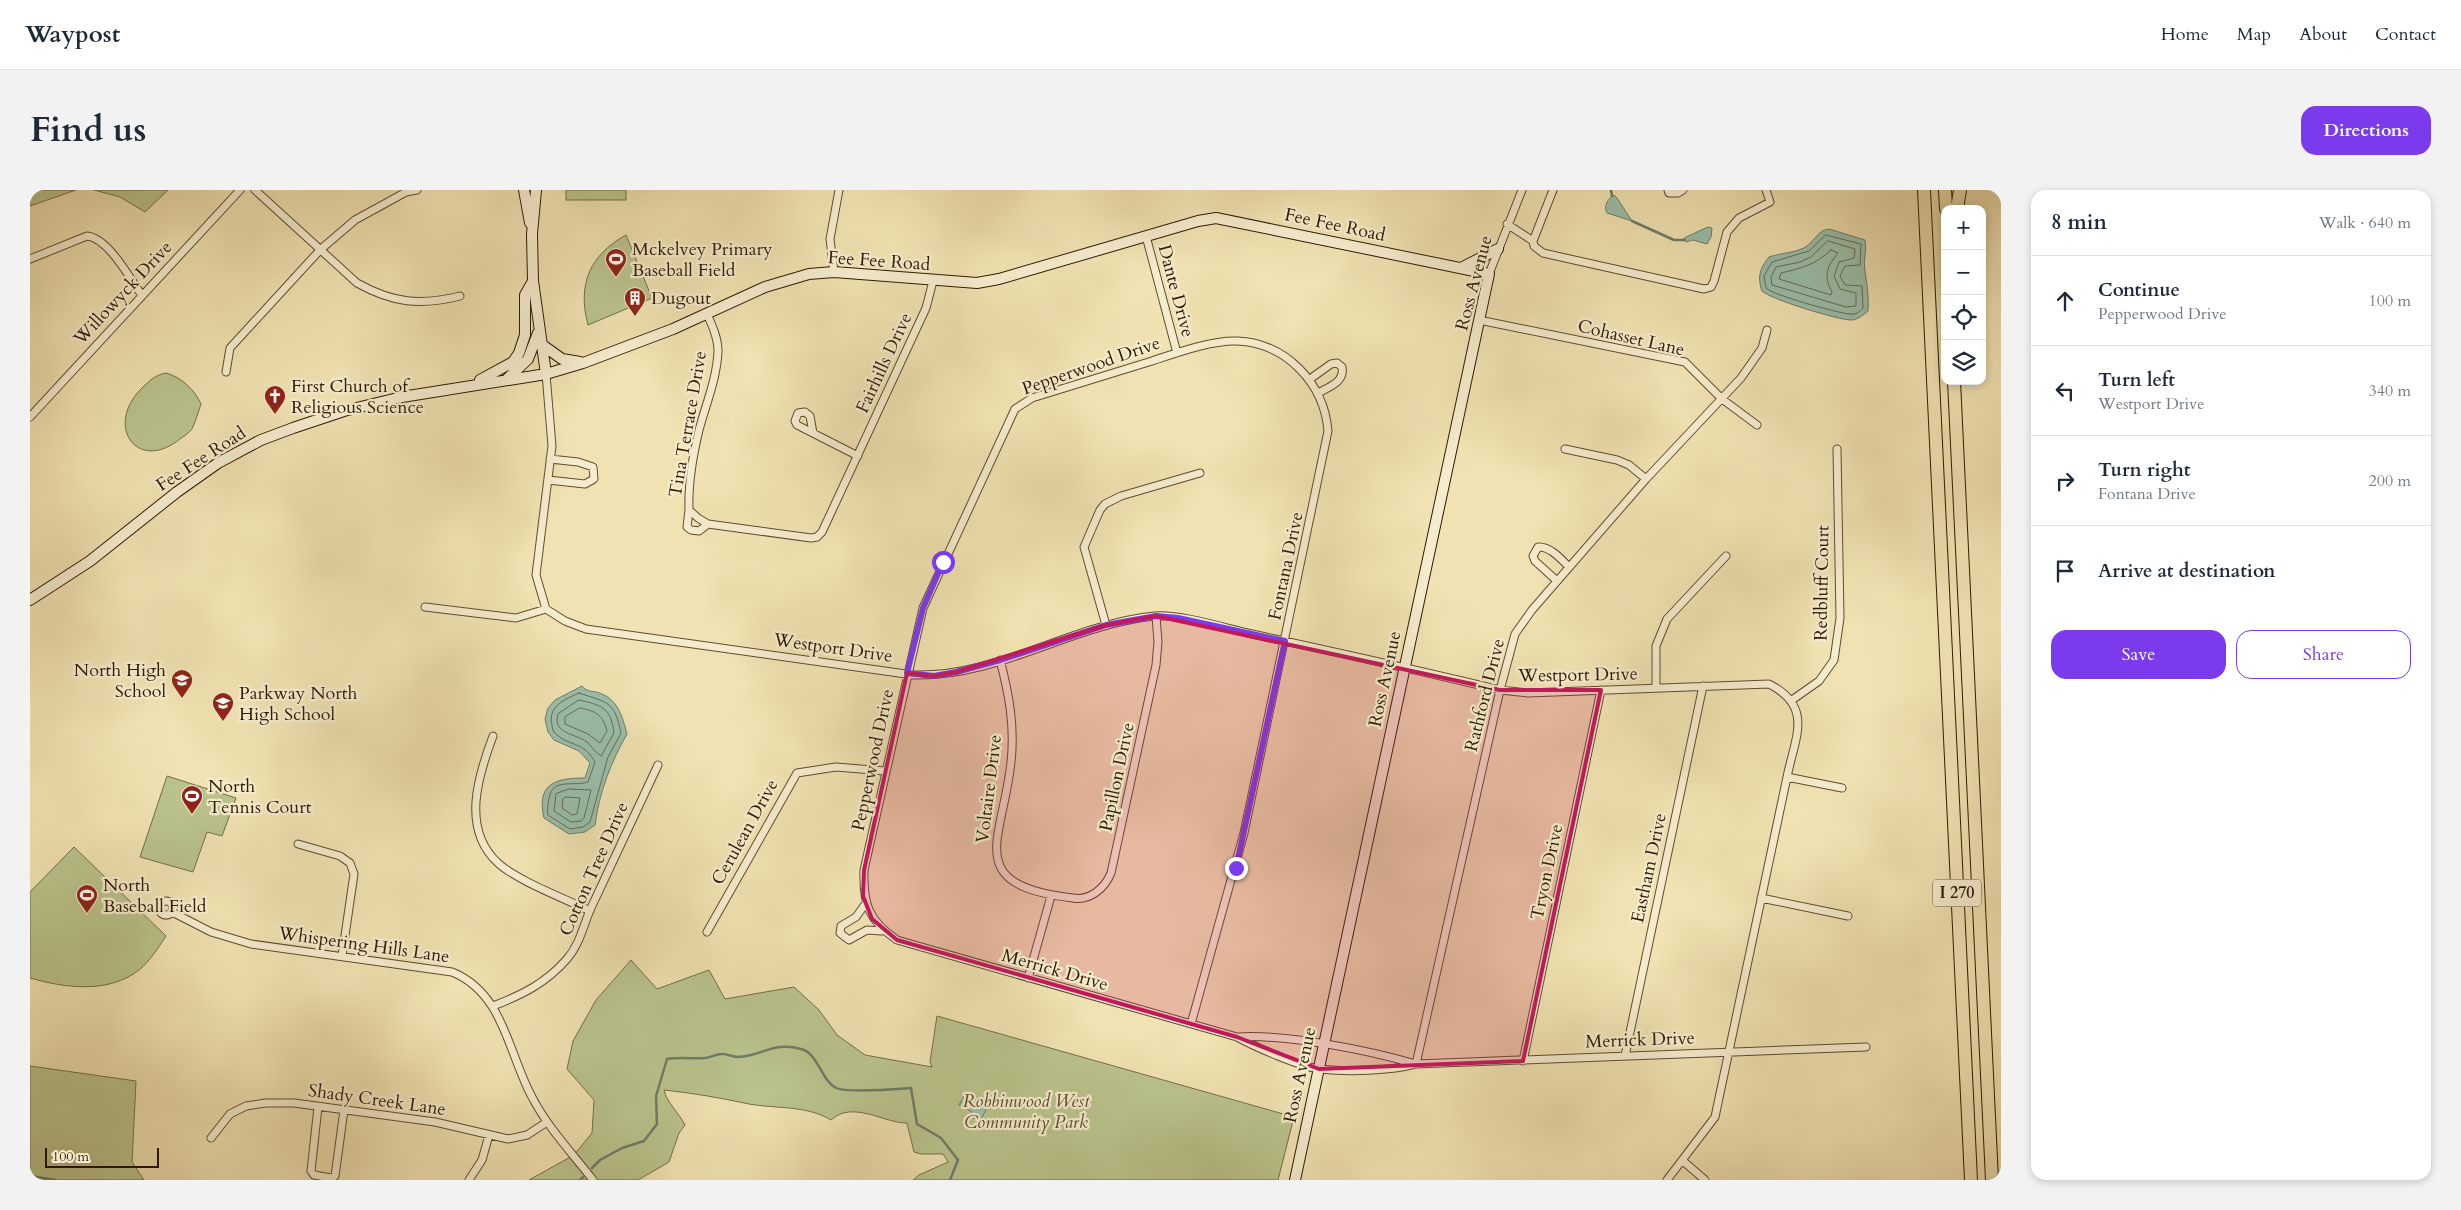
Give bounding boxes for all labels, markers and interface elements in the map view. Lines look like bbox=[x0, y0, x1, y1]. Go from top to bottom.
text: Waypost bbox=[25, 18, 120, 51]
text: Home bbox=[2161, 22, 2209, 47]
text: Map bbox=[2237, 22, 2271, 47]
text: About bbox=[2299, 22, 2347, 47]
text: Contact bbox=[2375, 22, 2436, 47]
text: Find us bbox=[30, 106, 146, 154]
button: Directions bbox=[2301, 106, 2431, 155]
street label: Fee Fee Road bbox=[1282, 202, 1388, 248]
map controls bbox=[1941, 205, 1986, 385]
button: + bbox=[1941, 205, 1986, 250]
text: 8 min bbox=[2051, 208, 2107, 237]
text: Walk · 640 m bbox=[2319, 212, 2411, 234]
street label: Ross Avenue bbox=[1449, 233, 1499, 333]
street label: Willowyck Drive bbox=[67, 235, 178, 351]
place label: Mckelvey Primary Baseball Field bbox=[632, 237, 773, 283]
street label: Dante Drive bbox=[1152, 242, 1200, 340]
street label: Fee Fee Road bbox=[827, 245, 931, 277]
sports icon: Mckelvey Primary Baseball Field bbox=[604, 247, 628, 278]
button: − bbox=[1941, 250, 1986, 295]
text: Continue bbox=[2098, 277, 2180, 303]
building icon: Dugout bbox=[623, 286, 647, 317]
place label: Dugout bbox=[651, 286, 711, 311]
icon: ahead bbox=[2051, 287, 2079, 315]
text: 100 m bbox=[2369, 290, 2411, 312]
button: locate bbox=[1941, 295, 1986, 340]
text: Pepperwood Drive bbox=[2098, 303, 2227, 325]
street label: Fairhills Drive bbox=[850, 309, 918, 417]
street label: Cohasset Lane bbox=[1575, 314, 1687, 362]
street label: Pepperwood Drive bbox=[1019, 331, 1163, 401]
button: layers bbox=[1941, 340, 1986, 385]
street label: Tina Terrace Drive bbox=[663, 349, 713, 499]
text: Turn left bbox=[2098, 367, 2175, 393]
place label: First Church of Religious Science bbox=[291, 374, 424, 420]
icon: left bbox=[2051, 377, 2079, 405]
text: 340 m bbox=[2369, 380, 2411, 402]
church icon: First Church of Religious Science bbox=[263, 384, 287, 415]
text: Westport Drive bbox=[2098, 393, 2204, 415]
street label: Fee Fee Road bbox=[151, 420, 251, 497]
text: Turn right bbox=[2098, 457, 2190, 483]
icon: right bbox=[2051, 467, 2079, 495]
text: 200 m bbox=[2369, 470, 2411, 492]
text: Fontana Drive bbox=[2098, 483, 2196, 505]
street label: Fontana Drive bbox=[1262, 510, 1310, 622]
street label: Redbluff Court bbox=[1808, 525, 1836, 641]
route start bbox=[932, 551, 955, 574]
icon: arrive bbox=[2051, 557, 2079, 585]
text: Arrive at destination bbox=[2098, 558, 2275, 584]
street label: Westport Drive bbox=[771, 627, 894, 669]
street label: Ross Avenue bbox=[1363, 629, 1407, 729]
button: Save bbox=[2051, 630, 2226, 679]
button: Share bbox=[2236, 630, 2411, 679]
street label: Rathford Drive bbox=[1459, 636, 1511, 754]
place label: North High School bbox=[74, 658, 166, 704]
street label: Westport Drive bbox=[1517, 661, 1638, 689]
school or university icon: North High School bbox=[170, 668, 194, 699]
place label: Parkway North High School bbox=[239, 681, 358, 727]
street label: Pepperwood Drive bbox=[846, 687, 900, 833]
school or university icon: Parkway North High School bbox=[211, 691, 235, 722]
street label: Papillon Drive bbox=[1093, 720, 1141, 834]
street label: Voltaire Drive bbox=[970, 733, 1008, 845]
place label: North Tennis Court bbox=[208, 774, 312, 820]
street label: Cerulean Drive bbox=[706, 775, 784, 889]
sports icon: North Tennis Court bbox=[180, 784, 204, 815]
street label: Cotton Tree Drive bbox=[553, 798, 635, 940]
street label: Eastham Drive bbox=[1625, 811, 1673, 925]
street label: Tryon Drive bbox=[1525, 822, 1569, 922]
route end bbox=[1225, 857, 1248, 880]
place label: North Baseball Field bbox=[103, 873, 207, 919]
road number: I 270 bbox=[1933, 880, 1981, 906]
sports icon: North Baseball Field bbox=[75, 883, 99, 914]
street label: Whispering Hills Lane bbox=[276, 920, 451, 969]
street label: Merrick Drive bbox=[999, 943, 1111, 997]
street label: Ross Avenue bbox=[1278, 1025, 1322, 1125]
street label: Merrick Drive bbox=[1585, 1026, 1695, 1054]
street label: Shady Creek Lane bbox=[307, 1078, 447, 1122]
park label: Robbinwood West Community Park bbox=[963, 1089, 1090, 1135]
scale bar bbox=[45, 1145, 159, 1168]
text: 100 m bbox=[52, 1147, 89, 1166]

